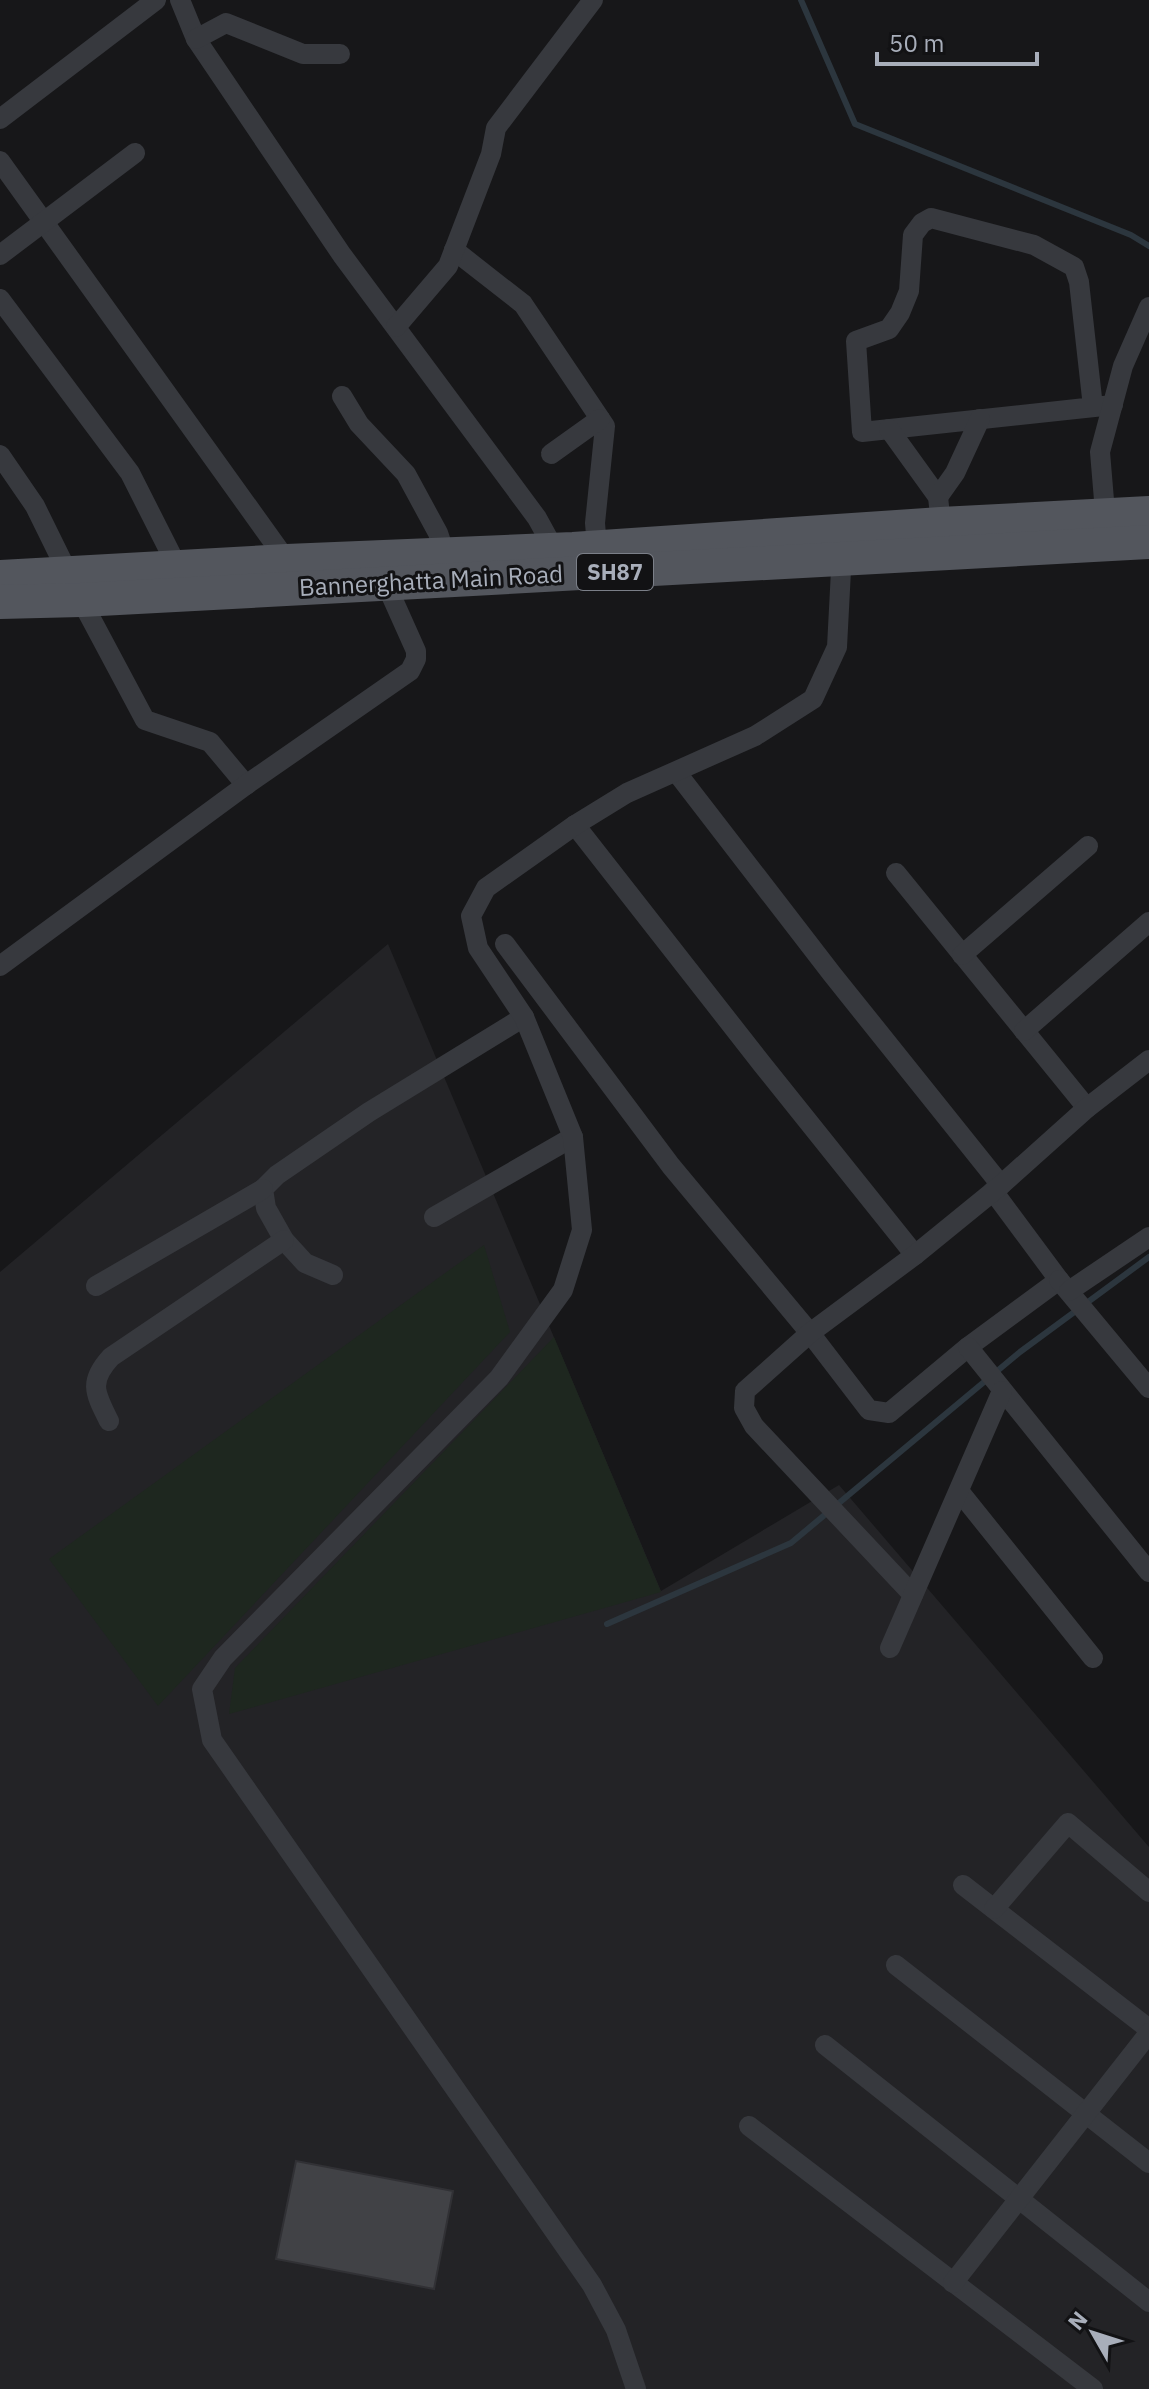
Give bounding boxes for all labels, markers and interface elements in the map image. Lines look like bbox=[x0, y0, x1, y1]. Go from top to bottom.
scale bar bbox=[877, 16, 1037, 66]
text: 50 m bbox=[889, 27, 944, 59]
road number: SH87 bbox=[577, 554, 653, 590]
street label: Bannerghatta Main Road bbox=[298, 557, 564, 603]
north arrow bbox=[1053, 2293, 1133, 2373]
text: N bbox=[1061, 2305, 1093, 2335]

